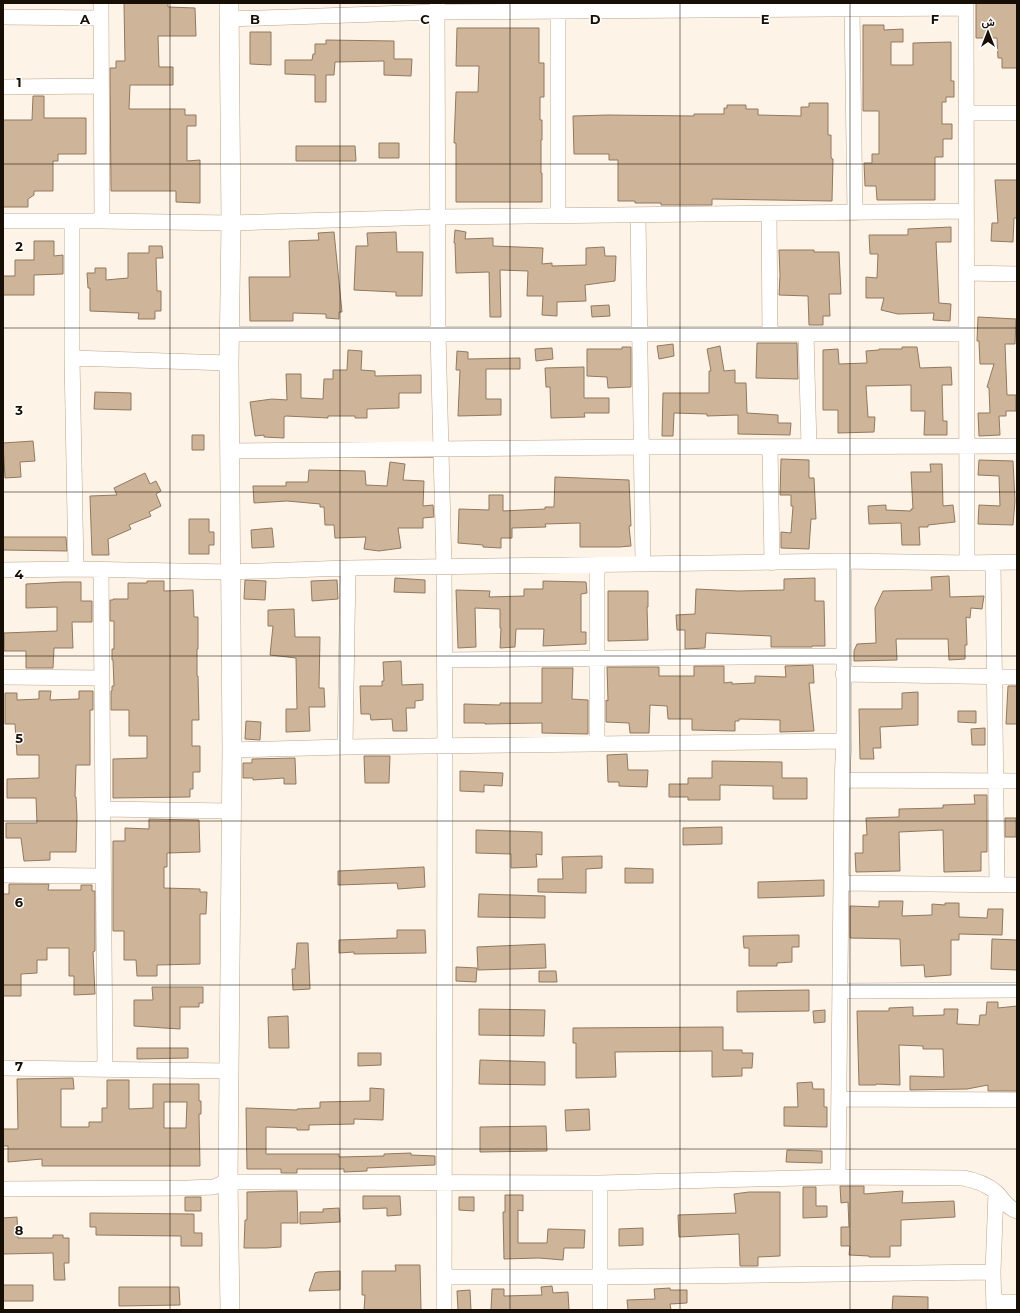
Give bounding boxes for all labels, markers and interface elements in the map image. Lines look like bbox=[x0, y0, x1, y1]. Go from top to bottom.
text: A bbox=[79, 11, 91, 27]
text: B bbox=[250, 11, 260, 27]
text: C bbox=[420, 11, 430, 27]
text: D bbox=[590, 11, 601, 27]
text: E bbox=[761, 11, 770, 27]
text: F bbox=[931, 11, 939, 27]
north arrow bbox=[968, 12, 1008, 52]
text: ش bbox=[981, 15, 995, 29]
text: 1 bbox=[16, 74, 22, 90]
text: 2 bbox=[15, 238, 23, 254]
text: 3 bbox=[14, 402, 23, 418]
text: 4 bbox=[15, 566, 24, 582]
text: 5 bbox=[15, 730, 23, 746]
text: 6 bbox=[15, 894, 24, 910]
text: 7 bbox=[15, 1058, 23, 1074]
text: 8 bbox=[15, 1222, 24, 1238]

